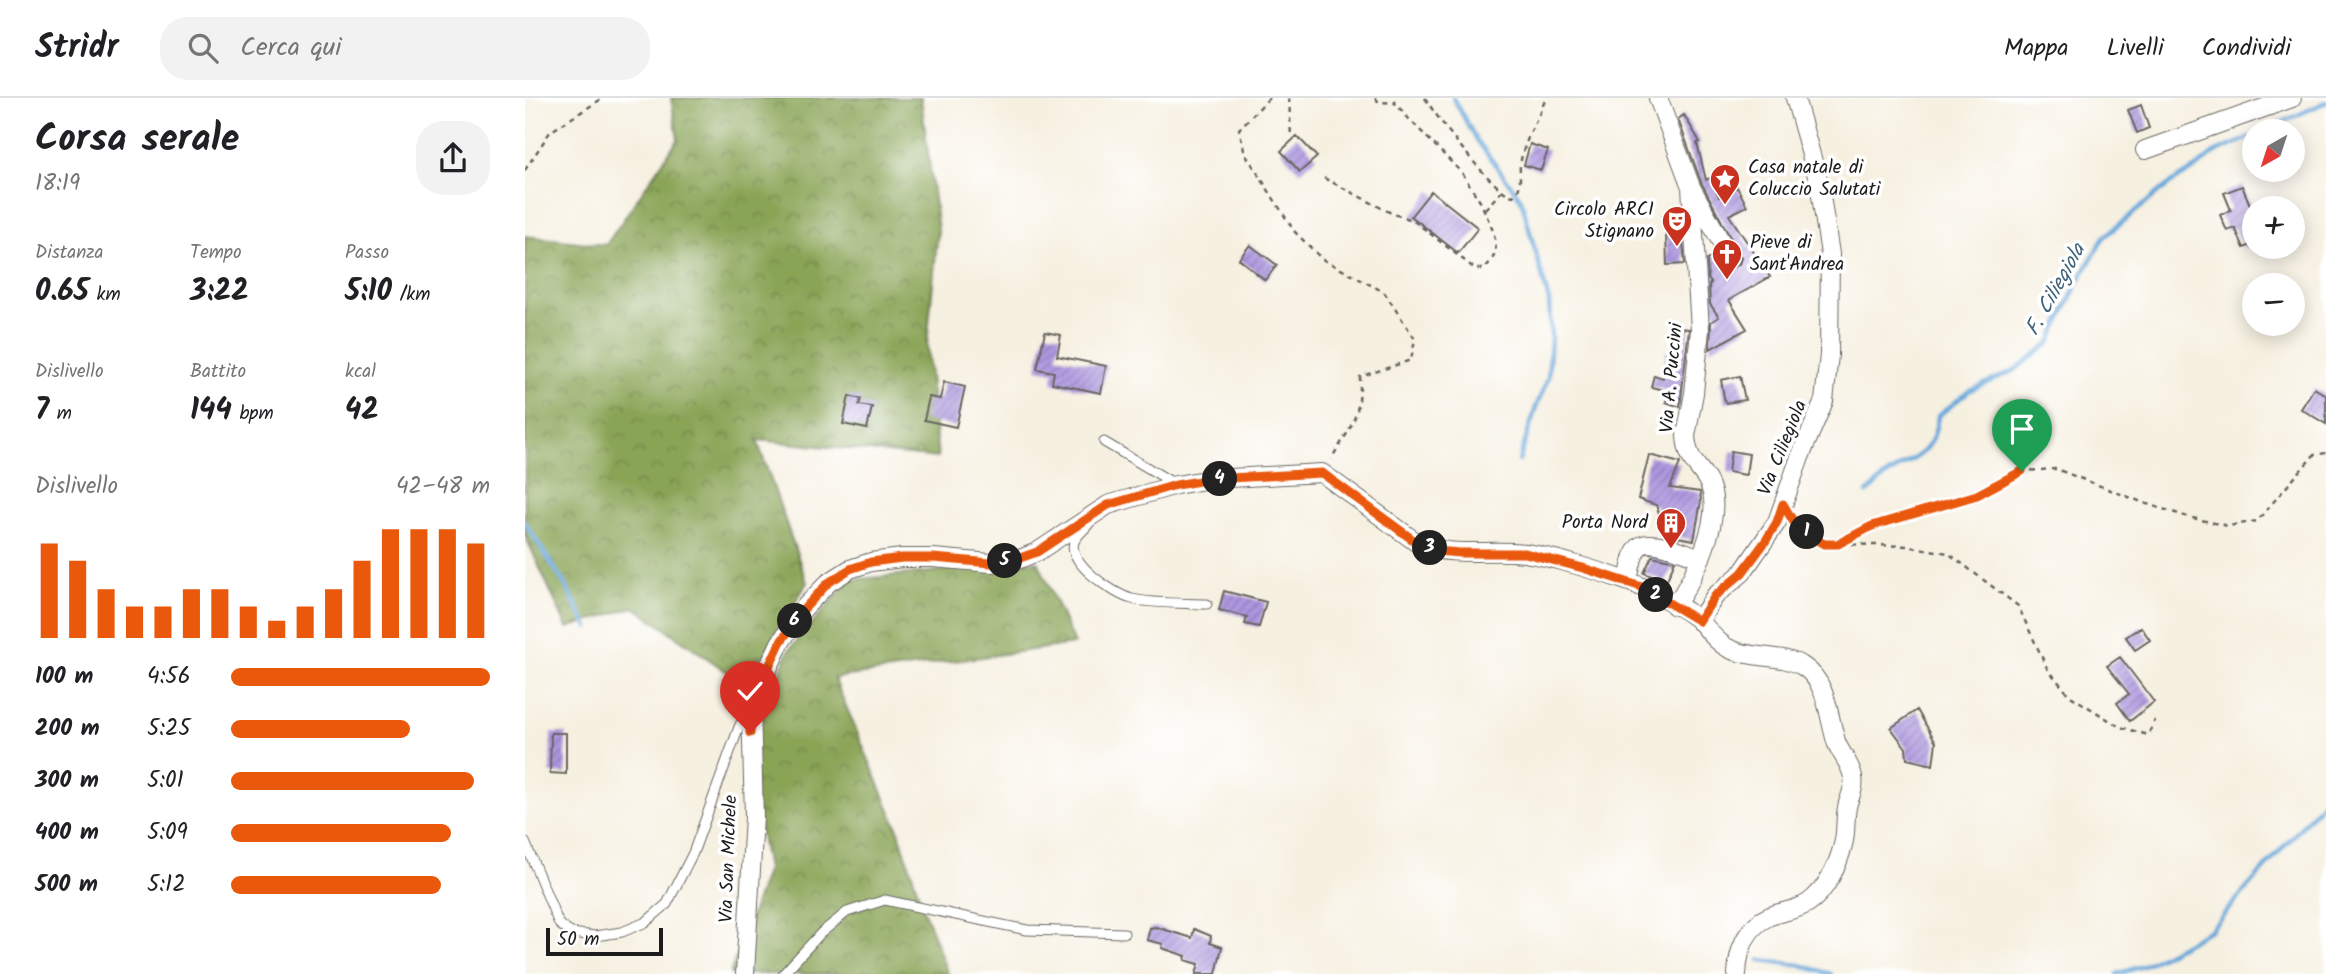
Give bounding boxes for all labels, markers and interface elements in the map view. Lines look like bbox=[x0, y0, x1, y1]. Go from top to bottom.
search box bbox=[160, 17, 650, 80]
text: Stridr bbox=[35, 22, 118, 75]
text: Cerca qui bbox=[240, 27, 341, 69]
icon: search bbox=[184, 29, 222, 67]
text: Mappa bbox=[2004, 29, 2069, 68]
text: Livelli bbox=[2107, 29, 2164, 68]
text: Condividi bbox=[2202, 29, 2291, 68]
text: Corsa serale bbox=[35, 110, 239, 170]
north arrow bbox=[2242, 119, 2305, 182]
map controls bbox=[2242, 119, 2305, 336]
button: share bbox=[416, 121, 490, 195]
place label: Casa natale di Coluccio Salutati bbox=[1748, 153, 1882, 205]
place icon: Casa natale di Coluccio Salutati bbox=[1708, 162, 1742, 206]
text: 18:19 bbox=[35, 166, 80, 202]
place label: Circolo ARCI Stignano bbox=[1554, 195, 1654, 247]
button: + bbox=[2242, 196, 2305, 259]
theatre icon: Circolo ARCI Stignano bbox=[1660, 204, 1694, 248]
place label: Pieve di Sant'Andrea bbox=[1750, 228, 1844, 280]
church icon: Pieve di Sant'Andrea bbox=[1710, 237, 1744, 281]
water label: F. Ciliegiola bbox=[2017, 237, 2095, 342]
text: Distanza bbox=[35, 238, 104, 268]
text: Tempo bbox=[190, 238, 242, 268]
text: Passo bbox=[345, 238, 389, 268]
text: 0.65 bbox=[35, 268, 89, 316]
text: 3:22 bbox=[190, 268, 249, 316]
text: 5:10 bbox=[345, 268, 392, 316]
button: − bbox=[2242, 273, 2305, 336]
text: km bbox=[89, 280, 121, 310]
text: /km bbox=[392, 280, 430, 310]
street label: Via A. Puccini bbox=[1652, 320, 1692, 434]
text: Dislivello bbox=[35, 357, 104, 387]
text: Battito bbox=[190, 357, 246, 387]
text: kcal bbox=[345, 357, 376, 387]
text: 7 bbox=[35, 387, 49, 435]
text: 144 bbox=[190, 387, 232, 435]
text: 42 bbox=[345, 387, 379, 435]
street label: Via Ciliegiola bbox=[1750, 396, 1816, 500]
text: m bbox=[49, 399, 72, 429]
text: bpm bbox=[232, 399, 274, 429]
pin bbox=[1992, 399, 2052, 471]
icon: arrive bbox=[2003, 410, 2041, 448]
pin: 4 bbox=[1203, 462, 1237, 496]
text: 4 bbox=[1214, 463, 1225, 493]
text: Dislivello bbox=[35, 469, 118, 505]
text: 42–48 m bbox=[396, 469, 490, 505]
building icon: Porta Nord bbox=[1654, 506, 1688, 550]
place label: Porta Nord bbox=[1562, 508, 1649, 538]
pin: 1 bbox=[1789, 514, 1825, 550]
text: 1 bbox=[1804, 516, 1809, 546]
pin: 3 bbox=[1413, 531, 1447, 566]
text: 3 bbox=[1424, 532, 1435, 562]
pin: 5 bbox=[987, 544, 1023, 578]
text: 5 bbox=[1000, 545, 1009, 575]
pin: 2 bbox=[1639, 578, 1673, 612]
text: 2 bbox=[1650, 579, 1661, 609]
pin: 6 bbox=[777, 603, 813, 638]
text: 6 bbox=[789, 605, 800, 635]
text: 100 m bbox=[35, 659, 93, 695]
text: 4:56 bbox=[147, 659, 190, 695]
pin bbox=[720, 661, 780, 733]
icon: check bbox=[731, 672, 769, 710]
text: 200 m bbox=[35, 711, 100, 747]
text: 5:25 bbox=[147, 711, 191, 747]
text: 300 m bbox=[35, 763, 99, 799]
text: 5:01 bbox=[147, 763, 184, 799]
street label: Via San Michele bbox=[712, 794, 746, 923]
text: 400 m bbox=[35, 815, 99, 851]
text: 5:09 bbox=[147, 815, 188, 851]
text: 500 m bbox=[35, 867, 98, 903]
text: 5:12 bbox=[147, 867, 186, 903]
scale bar bbox=[546, 925, 663, 957]
text: 50 m bbox=[557, 925, 599, 955]

